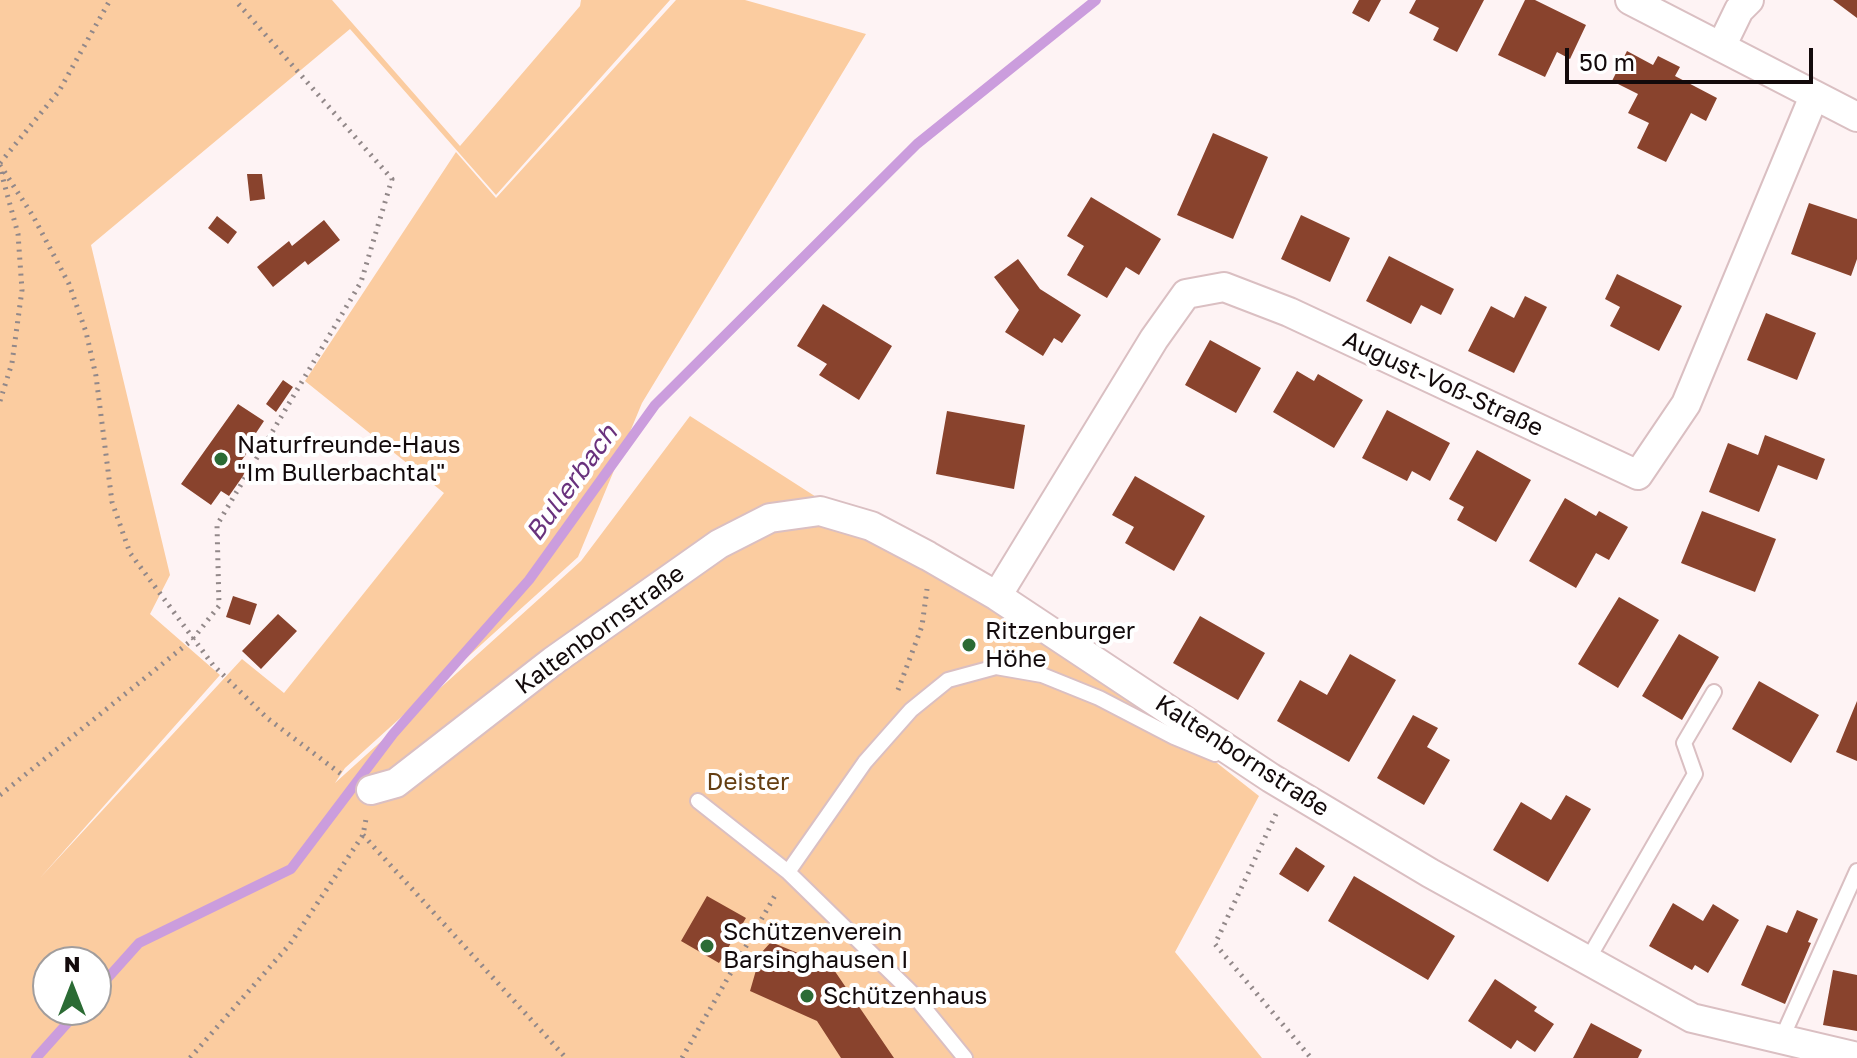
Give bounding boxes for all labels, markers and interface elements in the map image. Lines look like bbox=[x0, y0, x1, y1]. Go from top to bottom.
scale bar bbox=[1569, 32, 1817, 82]
text: 50 m bbox=[1579, 47, 1635, 76]
street label: August-Voß-Straße bbox=[1338, 325, 1548, 443]
water label: Bullerbach bbox=[520, 419, 624, 547]
place label: Naturfreunde-Haus "Im Bullerbachtal" bbox=[237, 431, 460, 487]
marker: Naturfreunde-Haus "Im Bullerbachtal" bbox=[212, 450, 230, 468]
street label: Kaltenbornstraße bbox=[510, 559, 690, 701]
place label: Ritzenburger Höhe bbox=[985, 617, 1135, 673]
marker: Ritzenburger Höhe bbox=[960, 636, 978, 654]
street label: Kaltenbornstraße bbox=[1150, 689, 1334, 823]
park label: Deister bbox=[707, 768, 789, 796]
place label: Schützenverein Barsinghausen I bbox=[723, 918, 908, 974]
marker: Schützenverein Barsinghausen I bbox=[698, 937, 716, 955]
north arrow bbox=[32, 946, 112, 1026]
text: N bbox=[64, 950, 80, 977]
place label: Schützenhaus bbox=[823, 982, 987, 1010]
marker: Schützenhaus bbox=[798, 987, 816, 1005]

